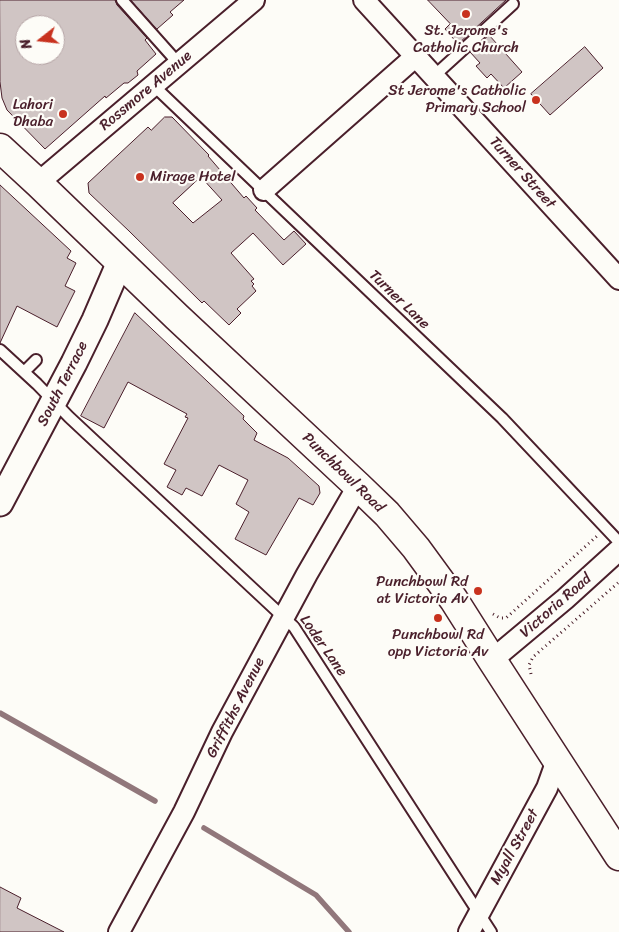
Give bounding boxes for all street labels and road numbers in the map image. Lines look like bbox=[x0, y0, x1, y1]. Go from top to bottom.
street label: Rossmore Avenue bbox=[96, 47, 196, 135]
street label: Turner Street bbox=[485, 133, 559, 213]
street label: Turner Lane bbox=[365, 267, 433, 333]
street label: South Terrace bbox=[34, 339, 92, 429]
street label: Punchbowl Road bbox=[298, 429, 388, 517]
street label: Victoria Road bbox=[517, 570, 595, 642]
street label: Loder Lane bbox=[295, 612, 351, 680]
street label: Griffiths Avenue bbox=[203, 655, 269, 761]
street label: Myall Street bbox=[487, 806, 543, 888]

